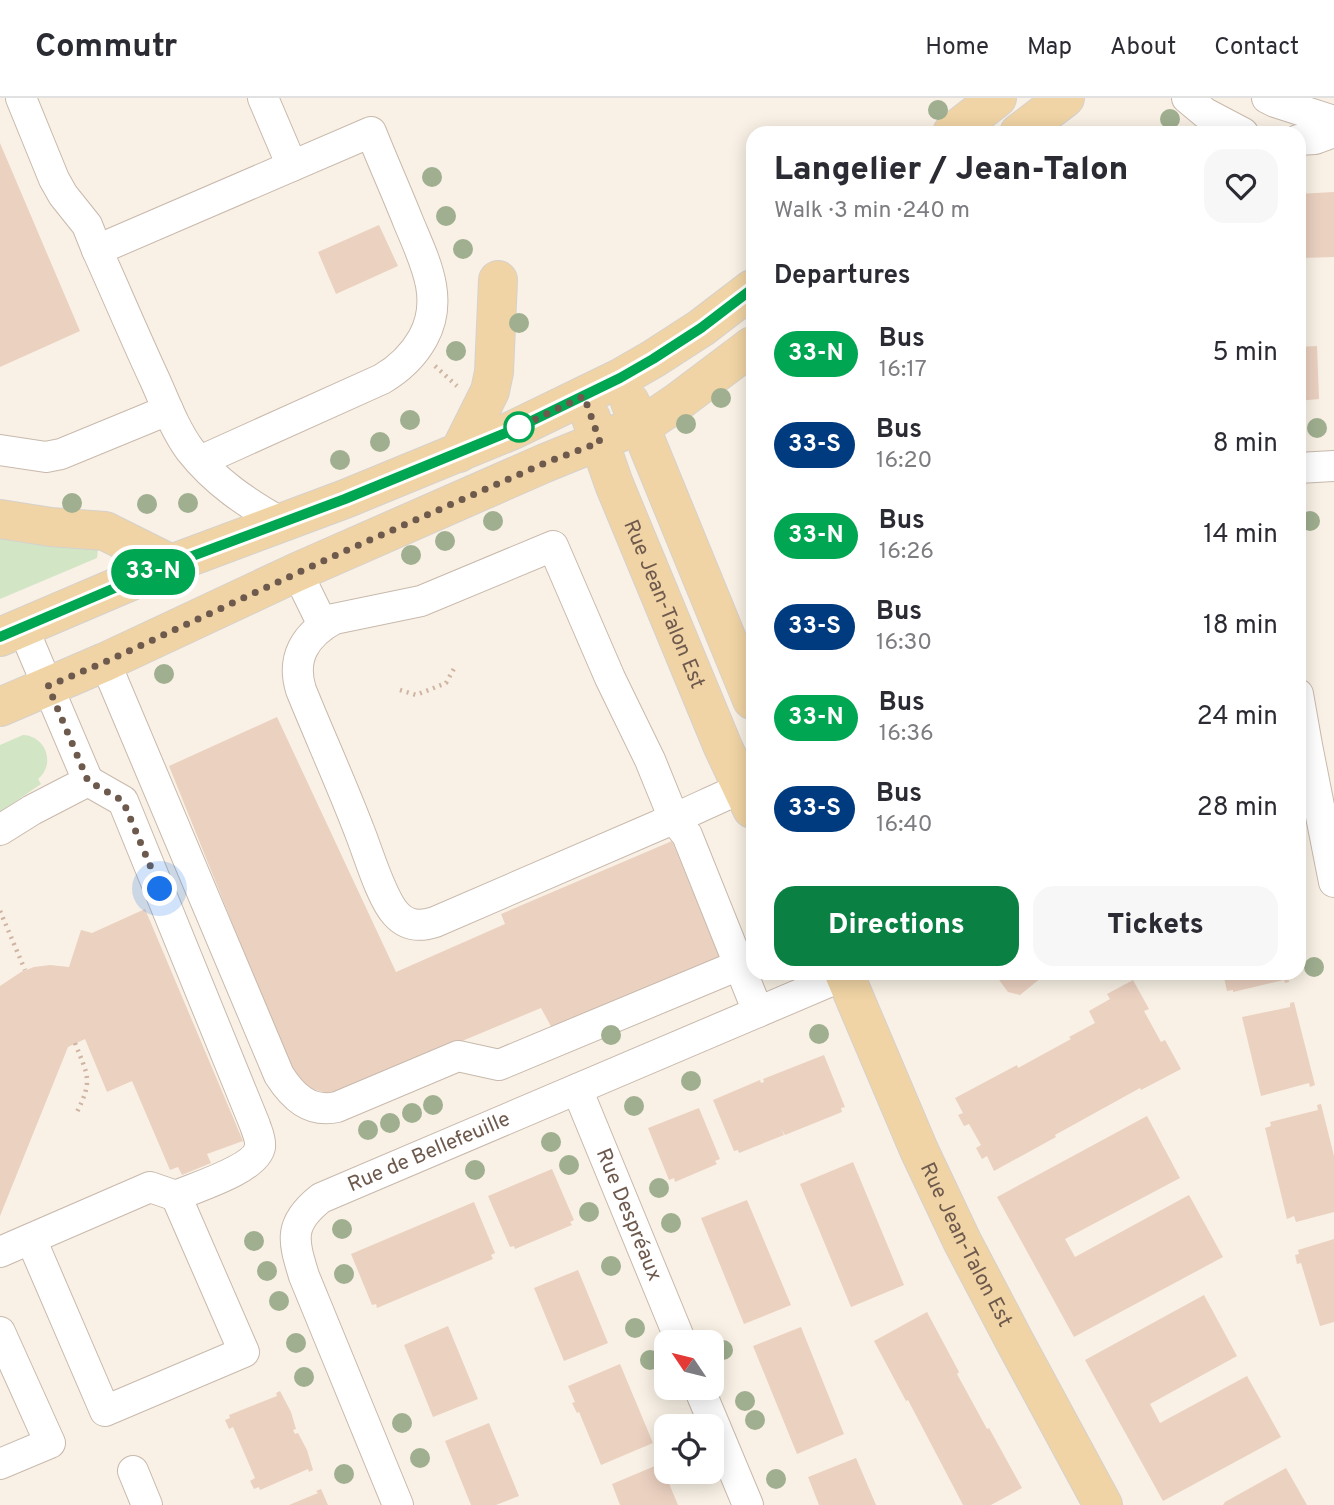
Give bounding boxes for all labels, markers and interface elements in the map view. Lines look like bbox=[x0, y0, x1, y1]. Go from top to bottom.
text: Commutr bbox=[35, 27, 177, 69]
text: Home bbox=[925, 33, 989, 63]
text: Map bbox=[1027, 33, 1072, 63]
text: About bbox=[1110, 33, 1176, 63]
text: Contact bbox=[1214, 33, 1299, 63]
button: heart bbox=[1204, 149, 1278, 223]
text: Langelier / Jean-Talon bbox=[774, 150, 1128, 192]
text: Walk · 3 min · 240 m bbox=[774, 197, 970, 226]
text: Departures bbox=[774, 260, 911, 293]
text: Bus bbox=[879, 323, 925, 356]
text: 5 min bbox=[1212, 337, 1278, 370]
text: 33-N bbox=[788, 339, 844, 369]
text: 16:17 bbox=[879, 356, 927, 385]
unlabelled marker bbox=[504, 412, 534, 442]
text: Bus bbox=[876, 414, 922, 447]
text: 8 min bbox=[1213, 428, 1278, 461]
text: 33-S bbox=[788, 430, 841, 460]
text: 16:20 bbox=[876, 447, 932, 476]
text: Bus bbox=[879, 505, 925, 538]
street label: Rue Jean-Talon Est bbox=[617, 516, 711, 693]
text: 14 min bbox=[1203, 519, 1278, 552]
text: 33-N bbox=[788, 521, 844, 551]
text: 16:26 bbox=[879, 538, 934, 567]
line badge: 33-N bbox=[104, 549, 202, 595]
text: 33-N bbox=[125, 557, 181, 587]
text: Bus bbox=[876, 596, 922, 629]
text: 18 min bbox=[1203, 610, 1278, 643]
text: 33-S bbox=[788, 612, 841, 642]
text: 16:30 bbox=[876, 629, 932, 658]
text: Bus bbox=[879, 687, 925, 720]
text: 24 min bbox=[1197, 701, 1278, 734]
text: 33-N bbox=[788, 703, 844, 733]
text: 16:36 bbox=[879, 720, 934, 749]
text: Bus bbox=[876, 778, 922, 811]
text: 28 min bbox=[1197, 792, 1278, 825]
text: 33-S bbox=[788, 794, 841, 824]
text: 16:40 bbox=[876, 811, 933, 840]
your location bbox=[142, 871, 177, 906]
button: Directions bbox=[774, 886, 1019, 966]
button: Tickets bbox=[1033, 886, 1278, 966]
street label: Rue de Bellefeuille bbox=[344, 1106, 514, 1199]
street label: Rue Despréaux bbox=[589, 1144, 668, 1285]
street label: Rue Jean-Talon Est bbox=[913, 1158, 1018, 1332]
north arrow bbox=[654, 1330, 724, 1400]
map controls bbox=[654, 1330, 724, 1484]
button: locate bbox=[654, 1414, 724, 1484]

